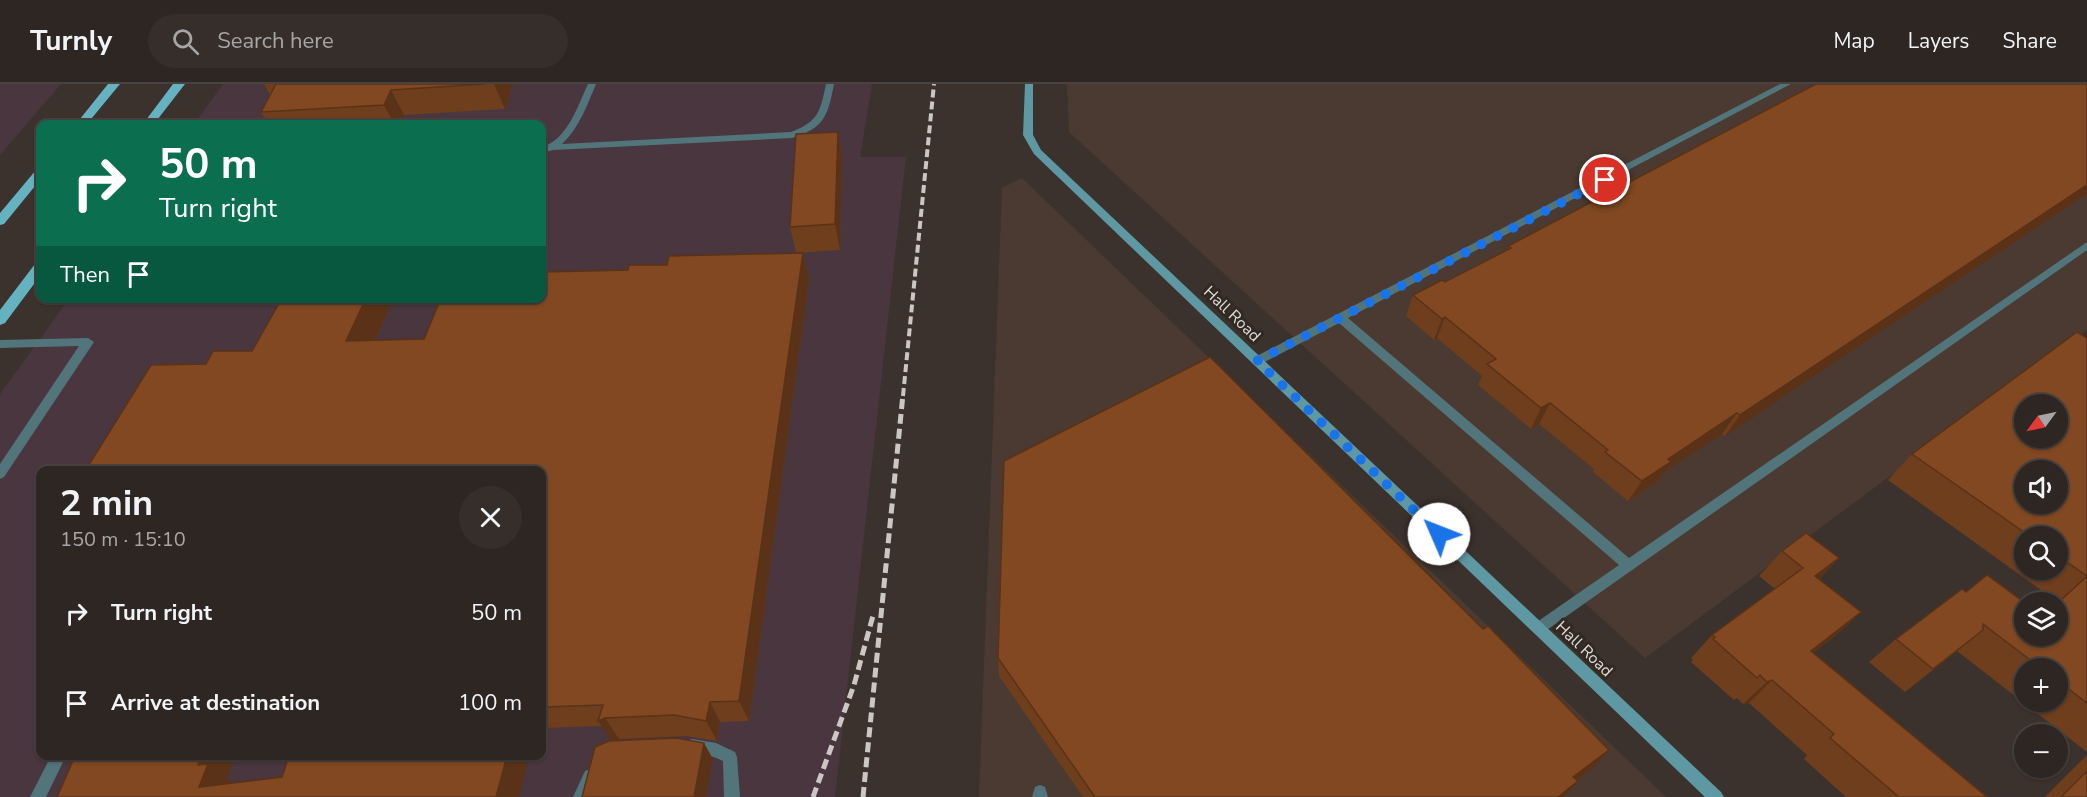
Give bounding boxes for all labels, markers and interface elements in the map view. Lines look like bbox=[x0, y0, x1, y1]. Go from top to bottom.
search box bbox=[148, 14, 568, 68]
text: Turnly bbox=[30, 22, 112, 60]
icon: search bbox=[169, 25, 202, 58]
text: Search here bbox=[217, 26, 334, 56]
text: Map bbox=[1833, 27, 1875, 55]
text: Layers bbox=[1908, 27, 1969, 55]
text: Share bbox=[2002, 27, 2057, 55]
text: 50 m bbox=[159, 136, 258, 193]
icon: right bbox=[60, 144, 138, 222]
pin bbox=[1579, 154, 1630, 205]
icon: arrive bbox=[1588, 163, 1621, 196]
text: Turn right bbox=[159, 190, 277, 227]
icon: arrive bbox=[122, 258, 155, 291]
text: Then bbox=[60, 260, 110, 290]
street label: Hall Road bbox=[1199, 281, 1265, 347]
north arrow bbox=[2014, 394, 2068, 448]
map controls bbox=[2014, 394, 2068, 778]
button: sound bbox=[2014, 460, 2068, 514]
text: 2 min bbox=[60, 479, 153, 528]
button: close bbox=[459, 486, 522, 549]
position arrow bbox=[1407, 502, 1471, 566]
text: 150 m · 15:10 bbox=[60, 526, 186, 553]
button: search bbox=[2014, 526, 2068, 580]
button: layers bbox=[2014, 592, 2068, 646]
icon: right bbox=[60, 597, 93, 630]
text: Turn right bbox=[111, 598, 212, 628]
text: 50 m bbox=[471, 598, 522, 628]
street label: Hall Road bbox=[1551, 616, 1617, 682]
button: + bbox=[2014, 658, 2068, 712]
icon: arrive bbox=[60, 687, 93, 720]
text: Arrive at destination bbox=[111, 688, 320, 718]
text: 100 m bbox=[458, 688, 522, 718]
button: − bbox=[2014, 724, 2068, 778]

